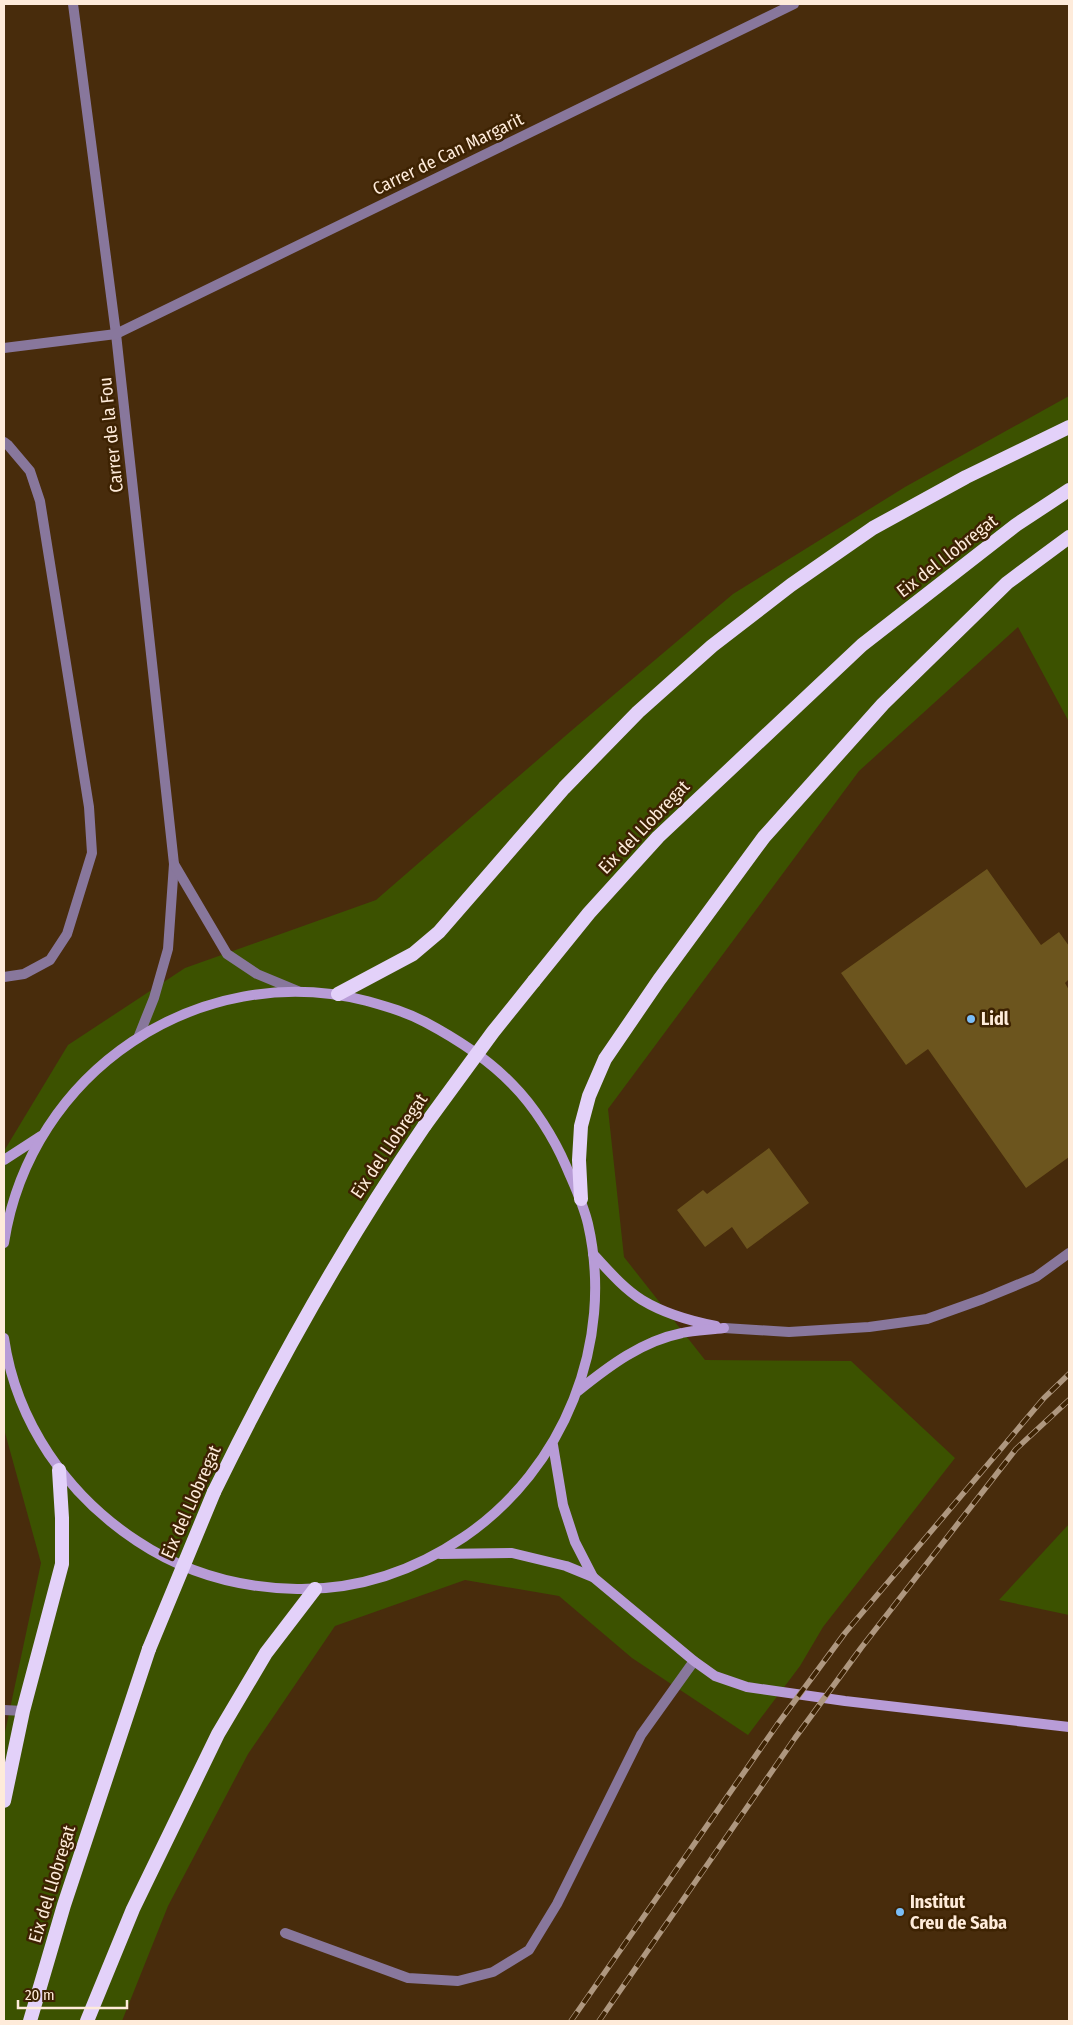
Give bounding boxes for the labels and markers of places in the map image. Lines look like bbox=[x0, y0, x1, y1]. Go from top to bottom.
place label: Lidl bbox=[981, 1008, 1009, 1030]
marker: Lidl bbox=[965, 1013, 977, 1025]
place label: Institut Creu de Saba bbox=[910, 1891, 1007, 1934]
marker: Institut Creu de Saba bbox=[894, 1906, 906, 1918]

